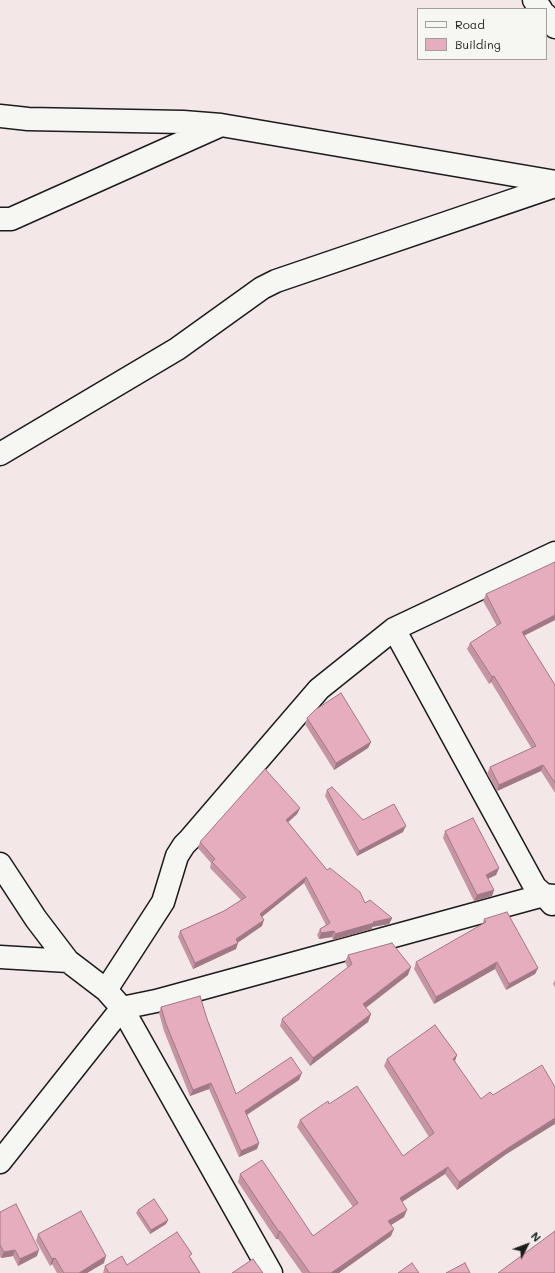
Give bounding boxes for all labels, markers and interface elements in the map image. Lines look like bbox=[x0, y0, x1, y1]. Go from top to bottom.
legend bbox=[417, 8, 547, 60]
text: Road bbox=[455, 16, 485, 32]
text: Building bbox=[455, 36, 501, 52]
north arrow bbox=[507, 1225, 547, 1265]
text: N bbox=[528, 1229, 545, 1245]

